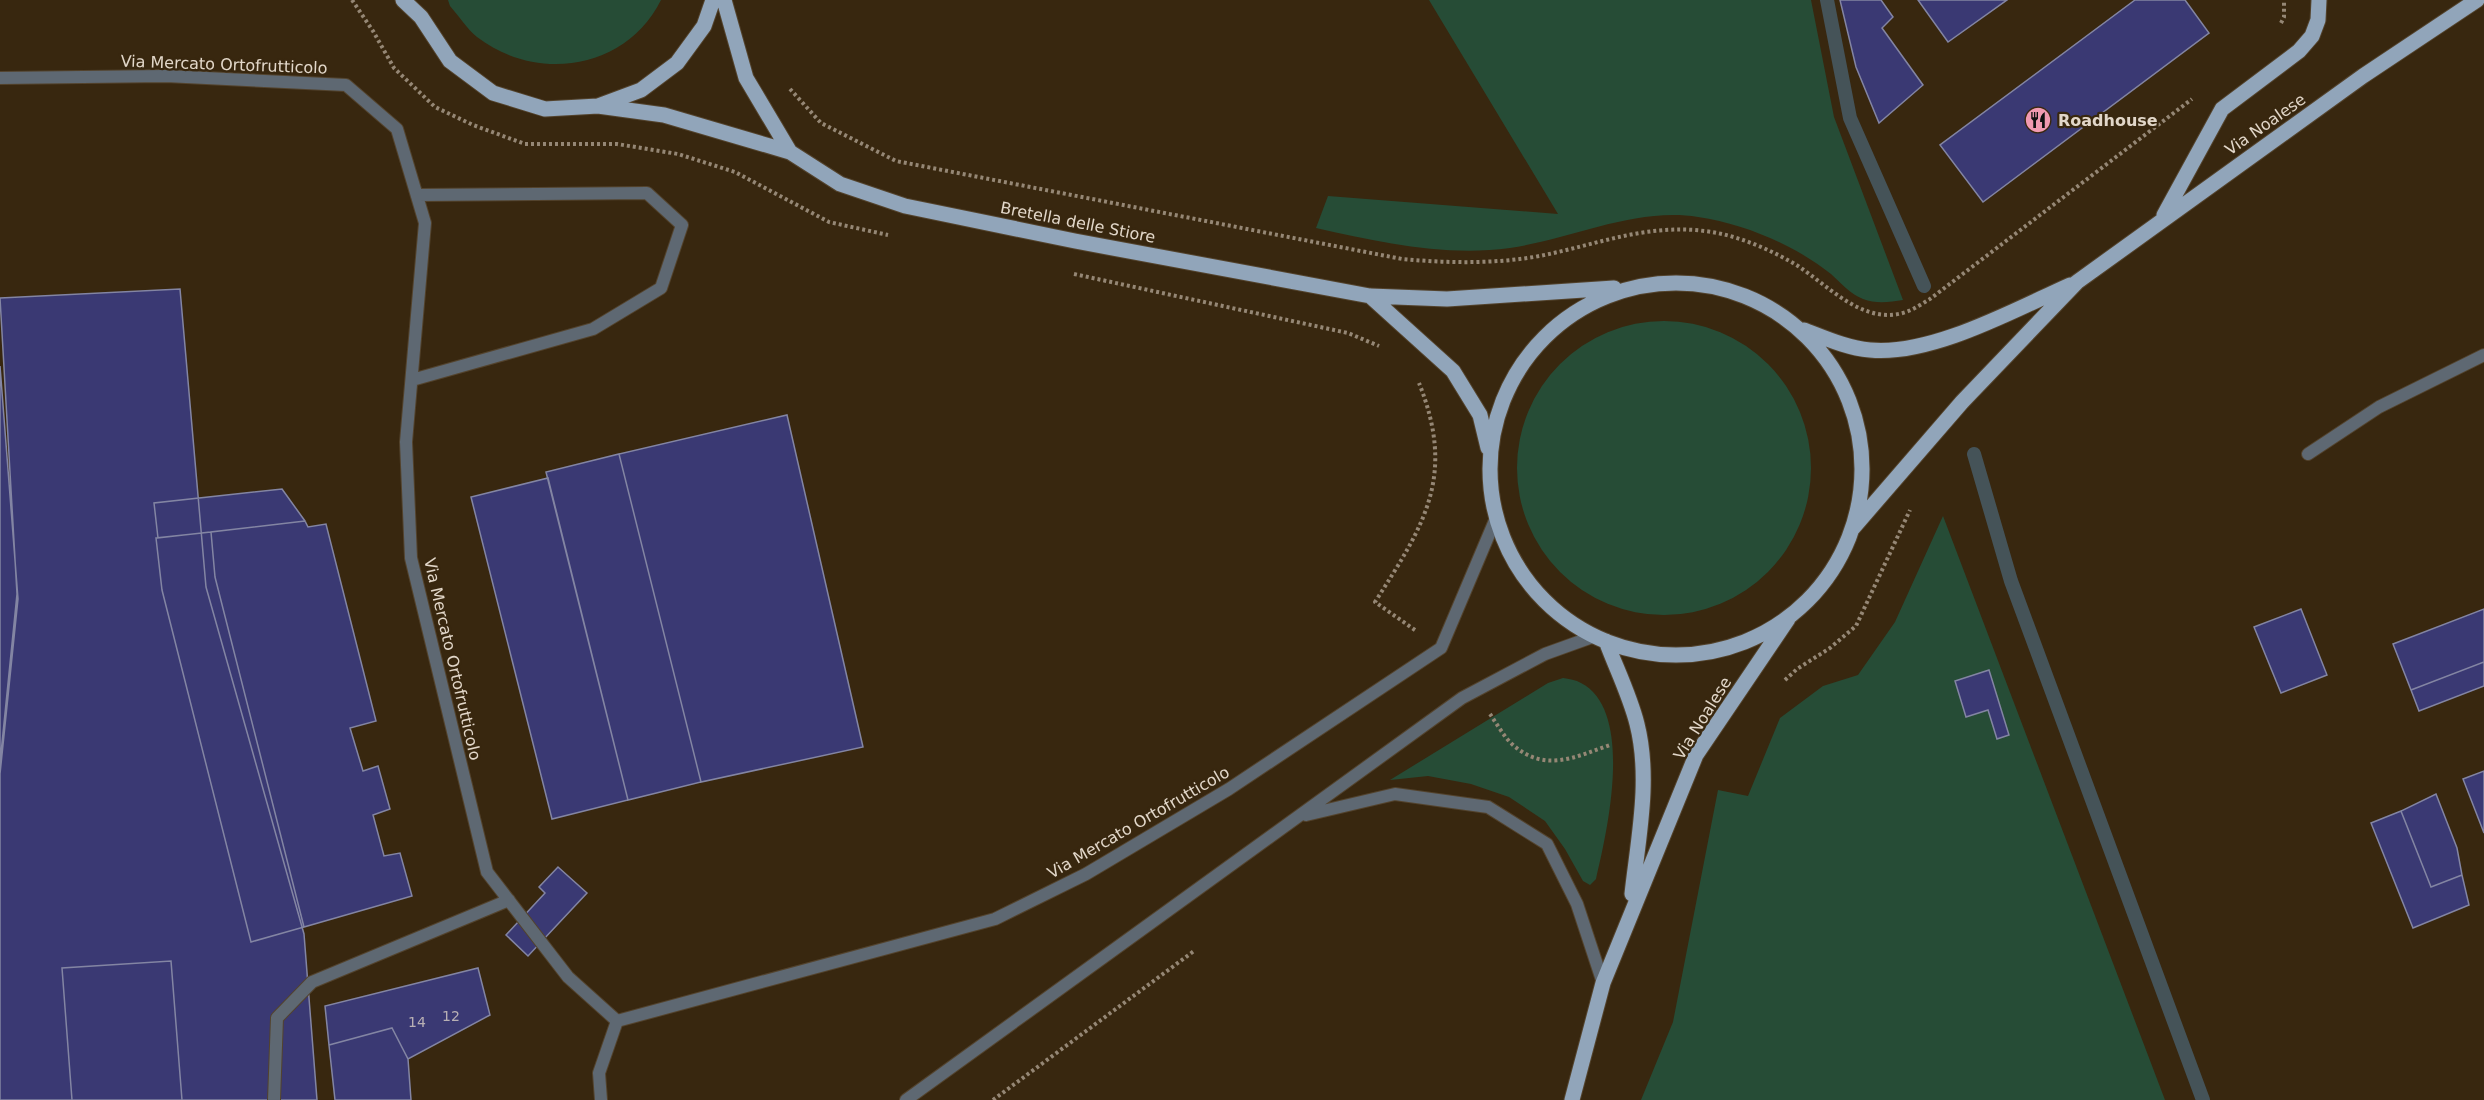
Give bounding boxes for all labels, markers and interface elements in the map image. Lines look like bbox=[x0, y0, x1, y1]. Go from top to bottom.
street label: Via Mercato Ortofrutticolo bbox=[120, 51, 328, 78]
street label: Via Noalese bbox=[2221, 90, 2309, 159]
restaurant icon: Roadhouse bbox=[2023, 105, 2053, 135]
place label: Roadhouse bbox=[2058, 111, 2158, 130]
street label: Bretella delle Stiore bbox=[999, 198, 1157, 247]
street label: Via Mercato Ortofrutticolo bbox=[420, 556, 485, 762]
street label: Via Noalese bbox=[1669, 673, 1735, 763]
street label: Via Mercato Ortofrutticolo bbox=[1044, 762, 1233, 882]
house number: 12 bbox=[442, 1008, 460, 1024]
house number: 14 bbox=[408, 1014, 426, 1030]

